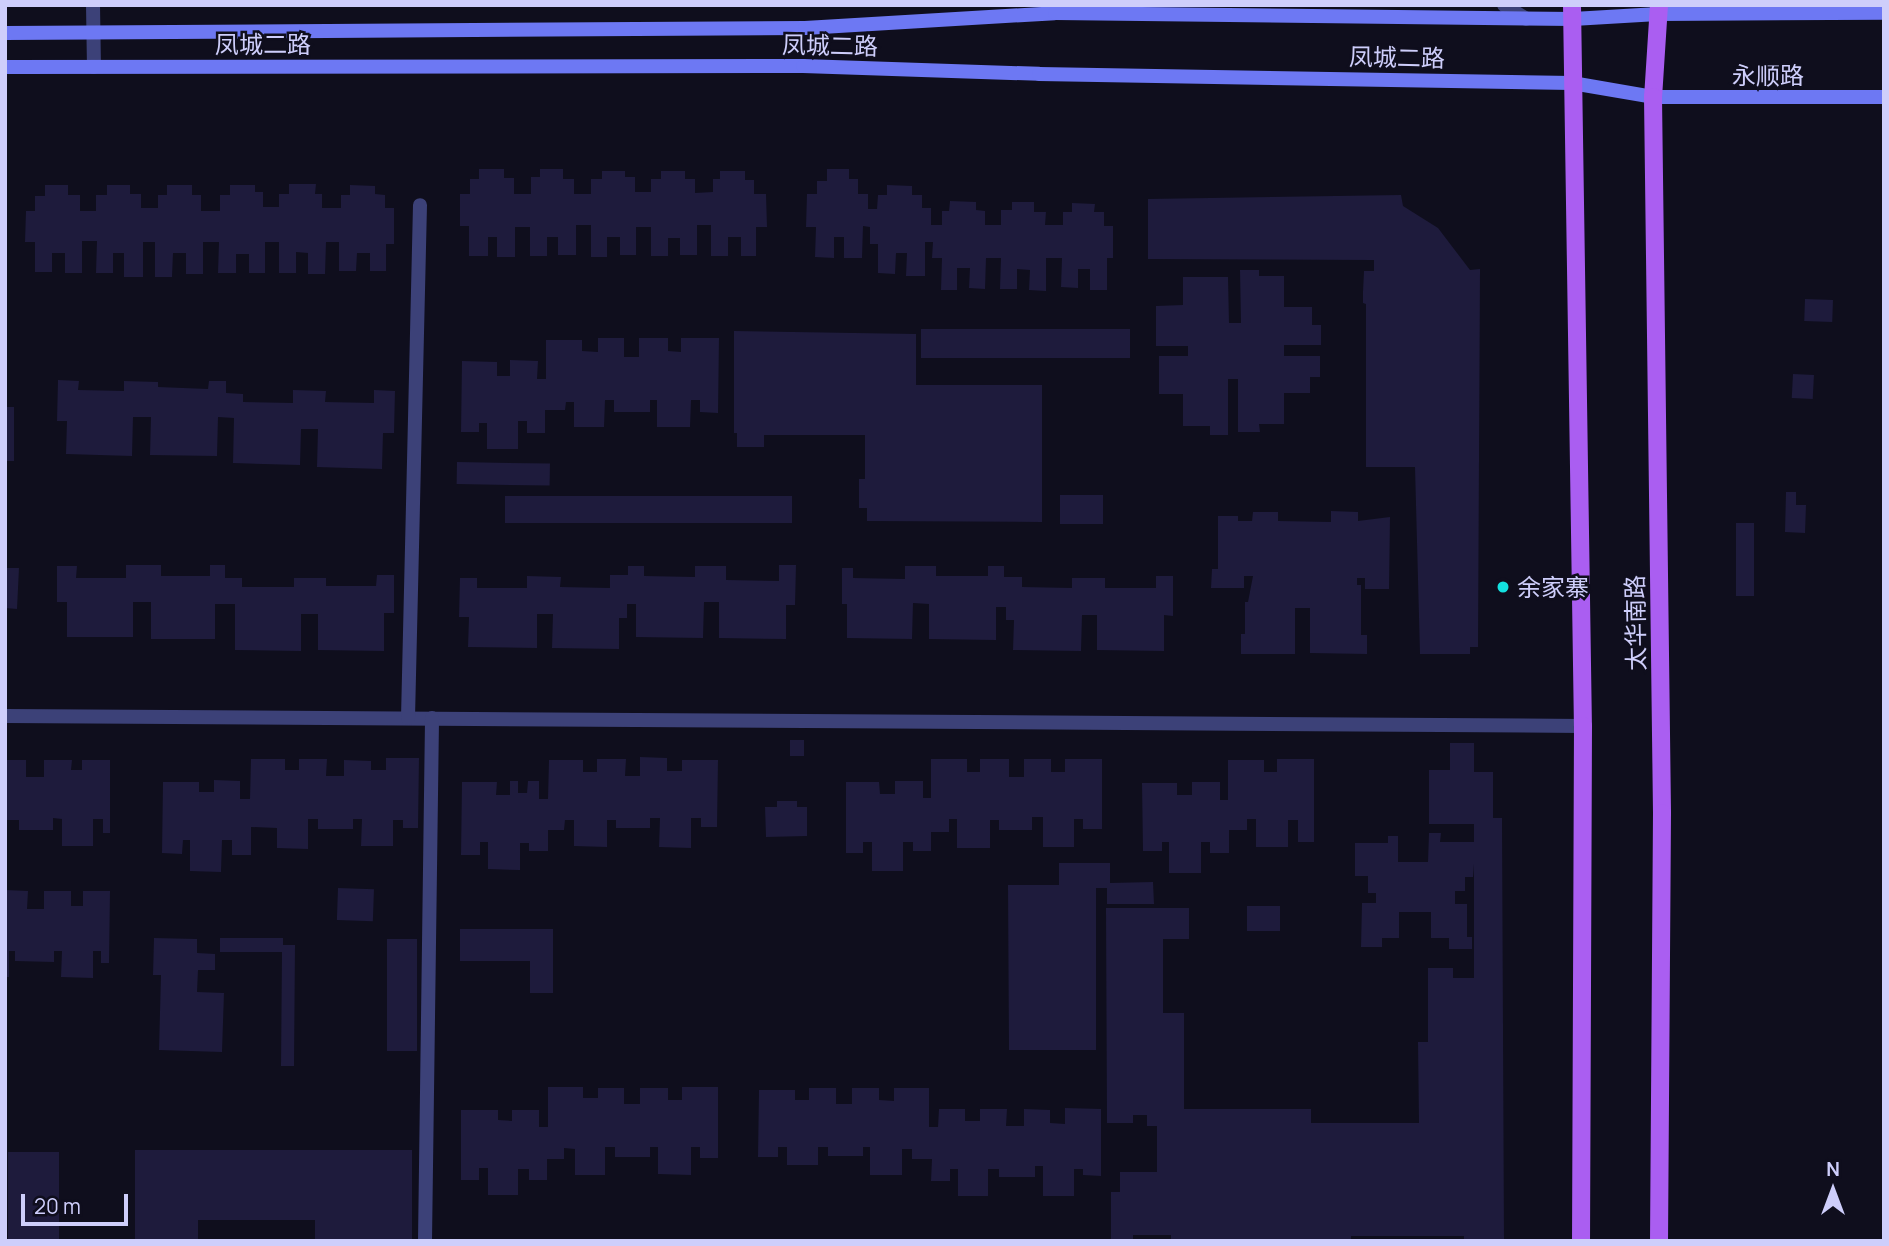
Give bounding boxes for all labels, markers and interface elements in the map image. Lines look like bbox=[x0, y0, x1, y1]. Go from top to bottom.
street label: 凤城二路 bbox=[215, 30, 311, 58]
street label: 凤城二路 bbox=[782, 30, 878, 60]
street label: 凤城二路 bbox=[1349, 42, 1445, 72]
street label: 永顺路 bbox=[1732, 61, 1804, 89]
place label: 余家寨 bbox=[1517, 573, 1589, 601]
street label: 太华南路 bbox=[1620, 575, 1650, 671]
marker: 余家寨 bbox=[1495, 579, 1511, 595]
north arrow bbox=[1798, 1155, 1868, 1225]
text: N bbox=[1826, 1156, 1840, 1182]
scale bar bbox=[24, 1180, 131, 1224]
text: 20 m bbox=[34, 1192, 81, 1220]

